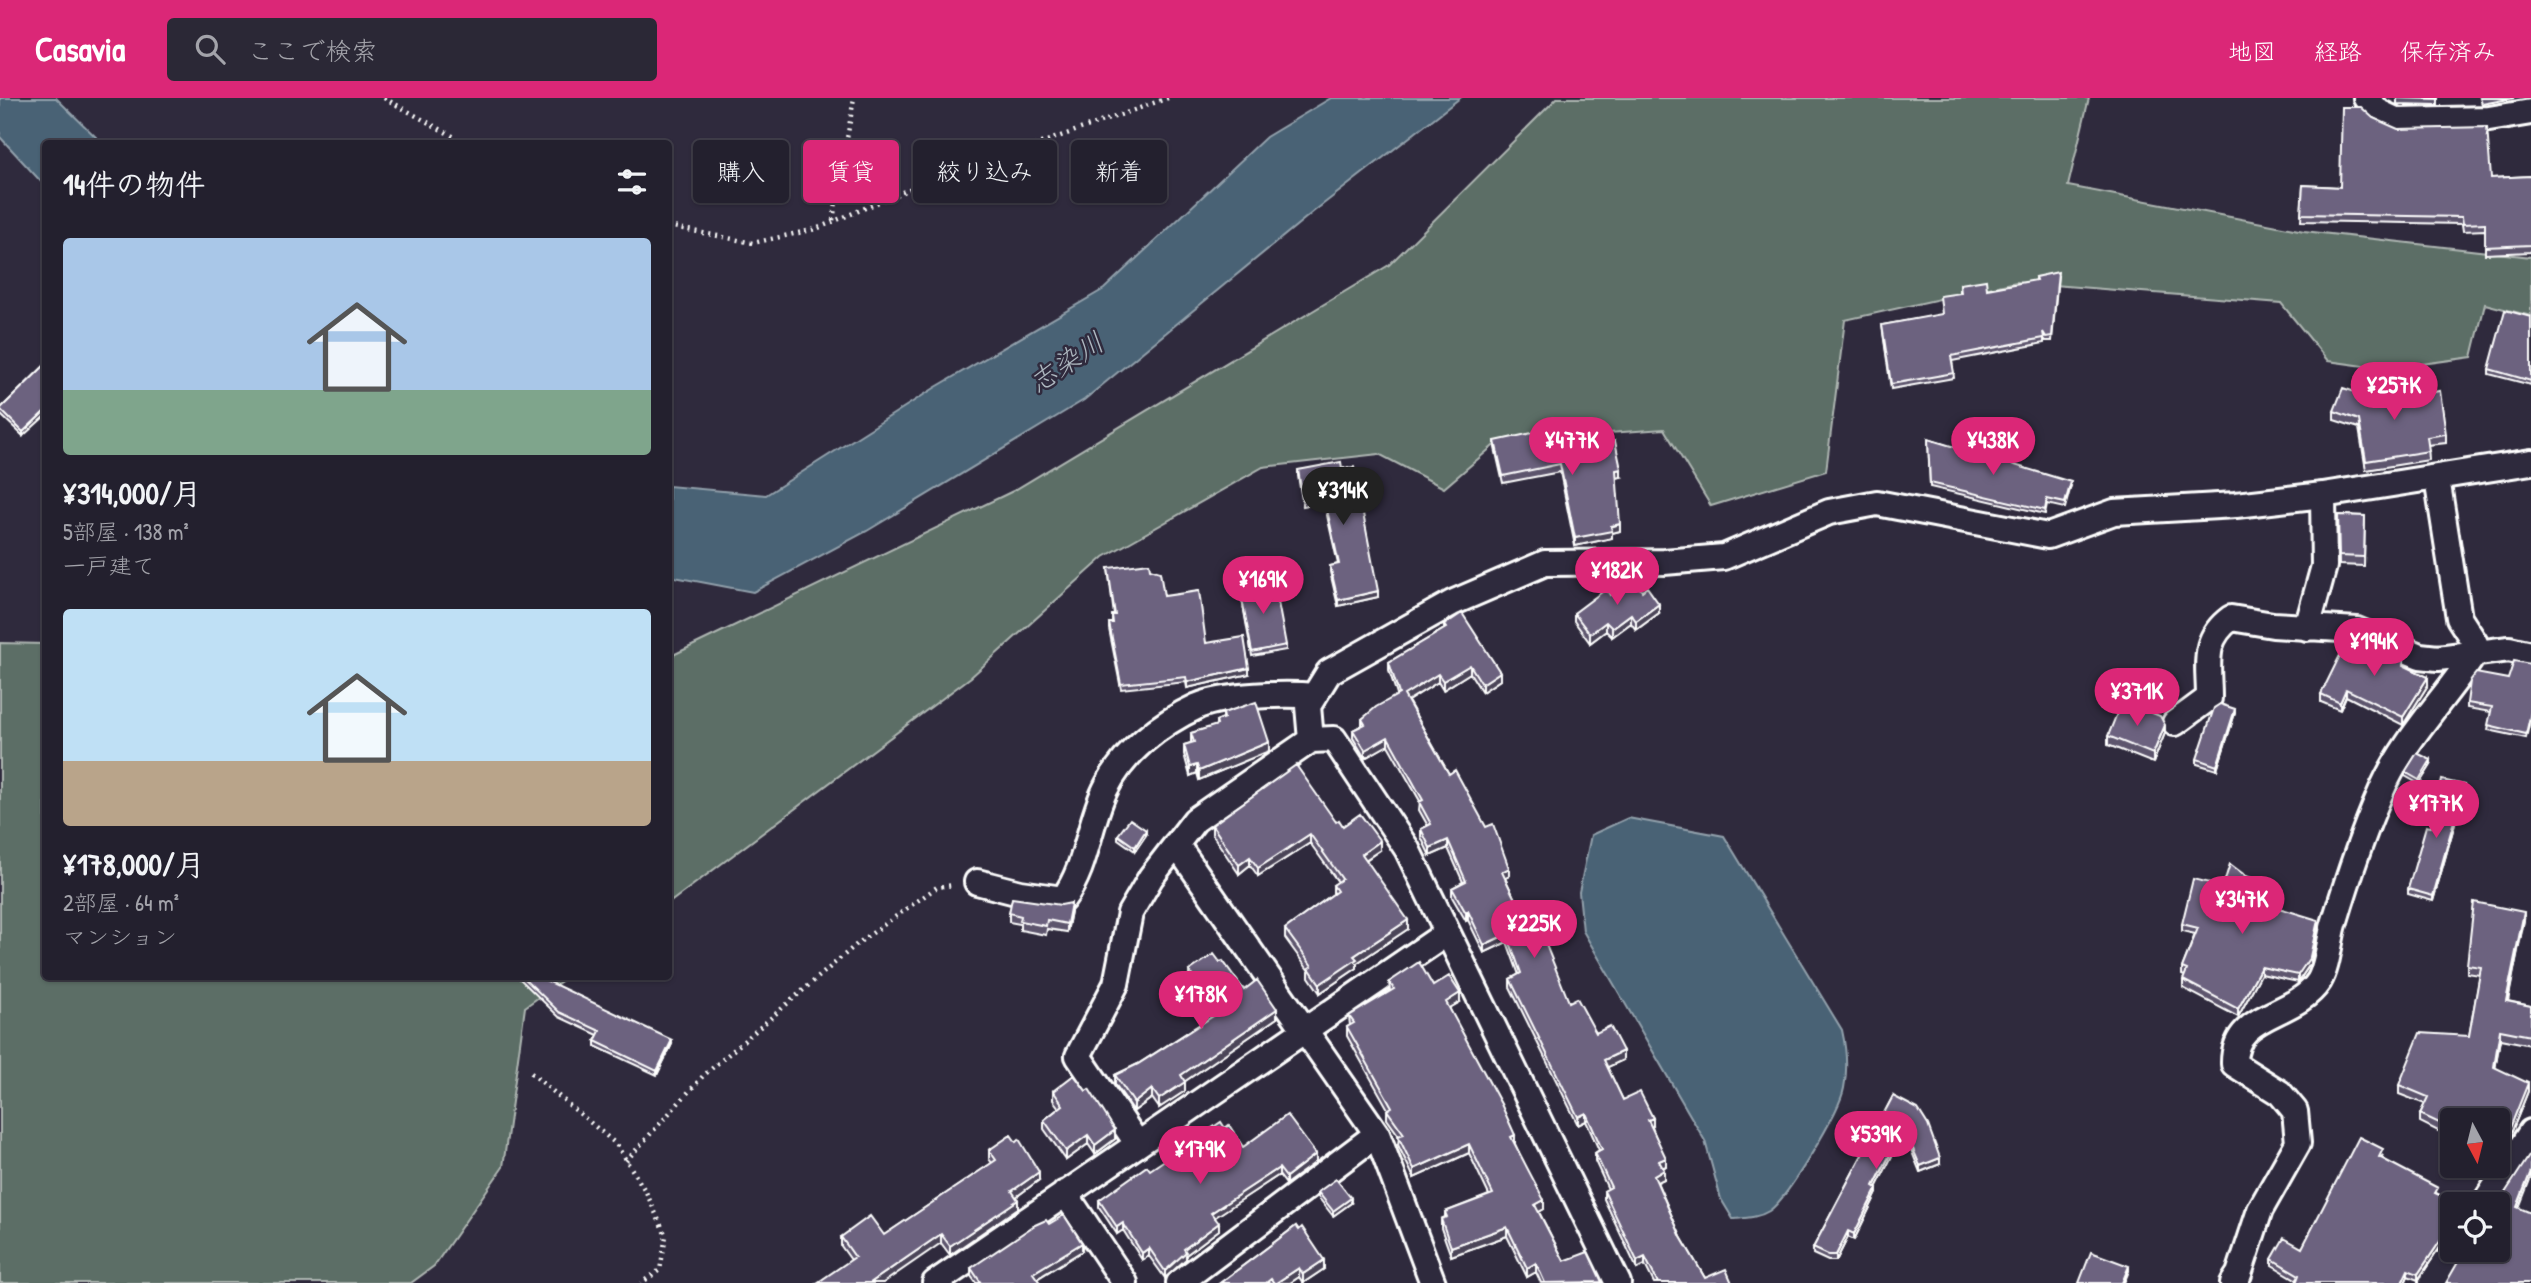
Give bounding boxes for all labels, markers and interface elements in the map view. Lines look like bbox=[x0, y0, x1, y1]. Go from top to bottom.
search box bbox=[167, 18, 657, 81]
text: Casavia bbox=[35, 27, 125, 71]
icon: search bbox=[191, 30, 229, 68]
text: ここで検索 bbox=[247, 33, 377, 68]
text: 地図 bbox=[2228, 35, 2276, 67]
text: 経路 bbox=[2314, 35, 2362, 67]
text: 保存済み bbox=[2400, 35, 2496, 67]
chip: 購入 bbox=[693, 140, 789, 203]
chip: 賃貸 bbox=[803, 140, 899, 203]
chip: 絞り込み bbox=[913, 140, 1057, 203]
chip: 新着 bbox=[1071, 140, 1167, 203]
icon: filters bbox=[613, 163, 651, 201]
text: 14件の物件 bbox=[63, 164, 205, 204]
icon: home bbox=[294, 284, 420, 410]
water label: 志染川 bbox=[1021, 323, 1111, 401]
pin: ¥257K bbox=[2345, 362, 2443, 422]
text: ¥257K bbox=[2367, 369, 2421, 400]
pin: ¥477K bbox=[1523, 418, 1621, 477]
pin: ¥438K bbox=[1944, 418, 2042, 477]
text: ¥477K bbox=[1545, 424, 1599, 455]
text: ¥438K bbox=[1967, 424, 2019, 455]
pin: ¥314K bbox=[1294, 468, 1392, 527]
text: ¥314,000/月 bbox=[63, 473, 202, 513]
text: ¥314K bbox=[1318, 474, 1368, 505]
text: 5部屋 · 138 m² bbox=[63, 516, 189, 547]
pin: ¥182K bbox=[1568, 547, 1666, 607]
text: 一戸建て bbox=[63, 550, 155, 581]
text: ¥182K bbox=[1591, 554, 1643, 585]
pin: ¥169K bbox=[1214, 556, 1312, 616]
text: ¥169K bbox=[1239, 563, 1287, 594]
pin: ¥194K bbox=[2325, 618, 2423, 678]
text: ¥194K bbox=[2350, 625, 2398, 656]
icon: home bbox=[294, 655, 420, 781]
pin: ¥371K bbox=[2088, 668, 2186, 728]
text: ¥371K bbox=[2111, 675, 2163, 706]
pin: ¥177K bbox=[2387, 780, 2485, 840]
text: ¥177K bbox=[2409, 787, 2463, 818]
text: ¥178,000/月 bbox=[63, 844, 205, 884]
pin: ¥347K bbox=[2193, 876, 2291, 936]
text: ¥347K bbox=[2215, 883, 2269, 914]
text: 2部屋 · 64 m² bbox=[63, 887, 179, 918]
pin: ¥225K bbox=[1485, 900, 1583, 960]
text: ¥225K bbox=[1507, 907, 1561, 938]
text: マンション bbox=[63, 921, 177, 952]
pin: ¥178K bbox=[1152, 972, 1250, 1031]
text: ¥178K bbox=[1175, 978, 1227, 1009]
north arrow bbox=[2440, 1108, 2510, 1178]
map controls bbox=[2440, 1108, 2510, 1262]
pin: ¥539K bbox=[1827, 1112, 1925, 1171]
text: ¥539K bbox=[1850, 1118, 1902, 1149]
pin: ¥179K bbox=[1151, 1126, 1249, 1186]
text: ¥179K bbox=[1175, 1133, 1225, 1164]
button: locate bbox=[2440, 1192, 2510, 1262]

